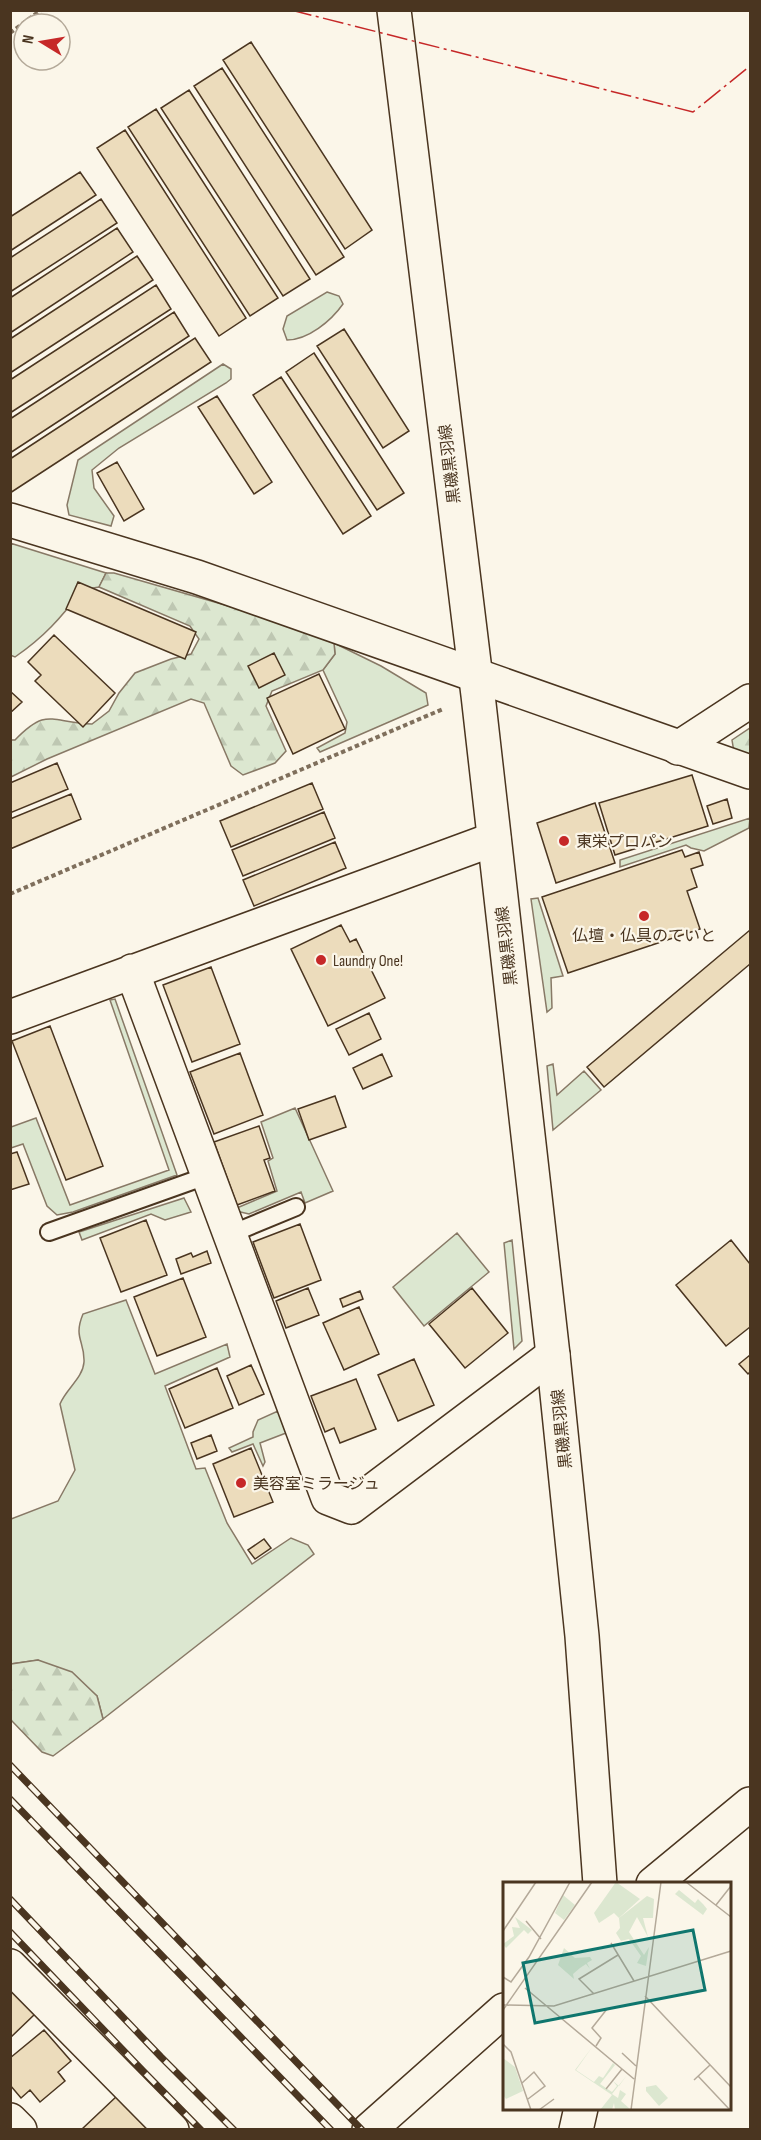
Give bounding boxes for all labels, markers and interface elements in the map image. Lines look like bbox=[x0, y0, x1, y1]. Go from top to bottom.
north arrow bbox=[12, 12, 72, 72]
text: N bbox=[19, 33, 39, 45]
street label: 黒磯黒羽線 bbox=[436, 423, 465, 505]
place label: 東栄プロパン bbox=[576, 833, 673, 852]
marker: 東栄プロパン bbox=[557, 834, 571, 848]
street label: 黒磯黒羽線 bbox=[493, 905, 522, 987]
marker: 仏壇・仏具のていと bbox=[637, 909, 651, 923]
place label: 仏壇・仏具のていと bbox=[572, 927, 716, 946]
place label: Laundry One! bbox=[333, 952, 403, 971]
marker: Laundry One! bbox=[314, 953, 328, 967]
street label: 黒磯黒羽線 bbox=[549, 1388, 576, 1470]
place label: 美容室ミラージュ bbox=[253, 1475, 380, 1494]
marker: 美容室ミラージュ bbox=[234, 1476, 248, 1490]
inset map bbox=[503, 1882, 731, 2110]

